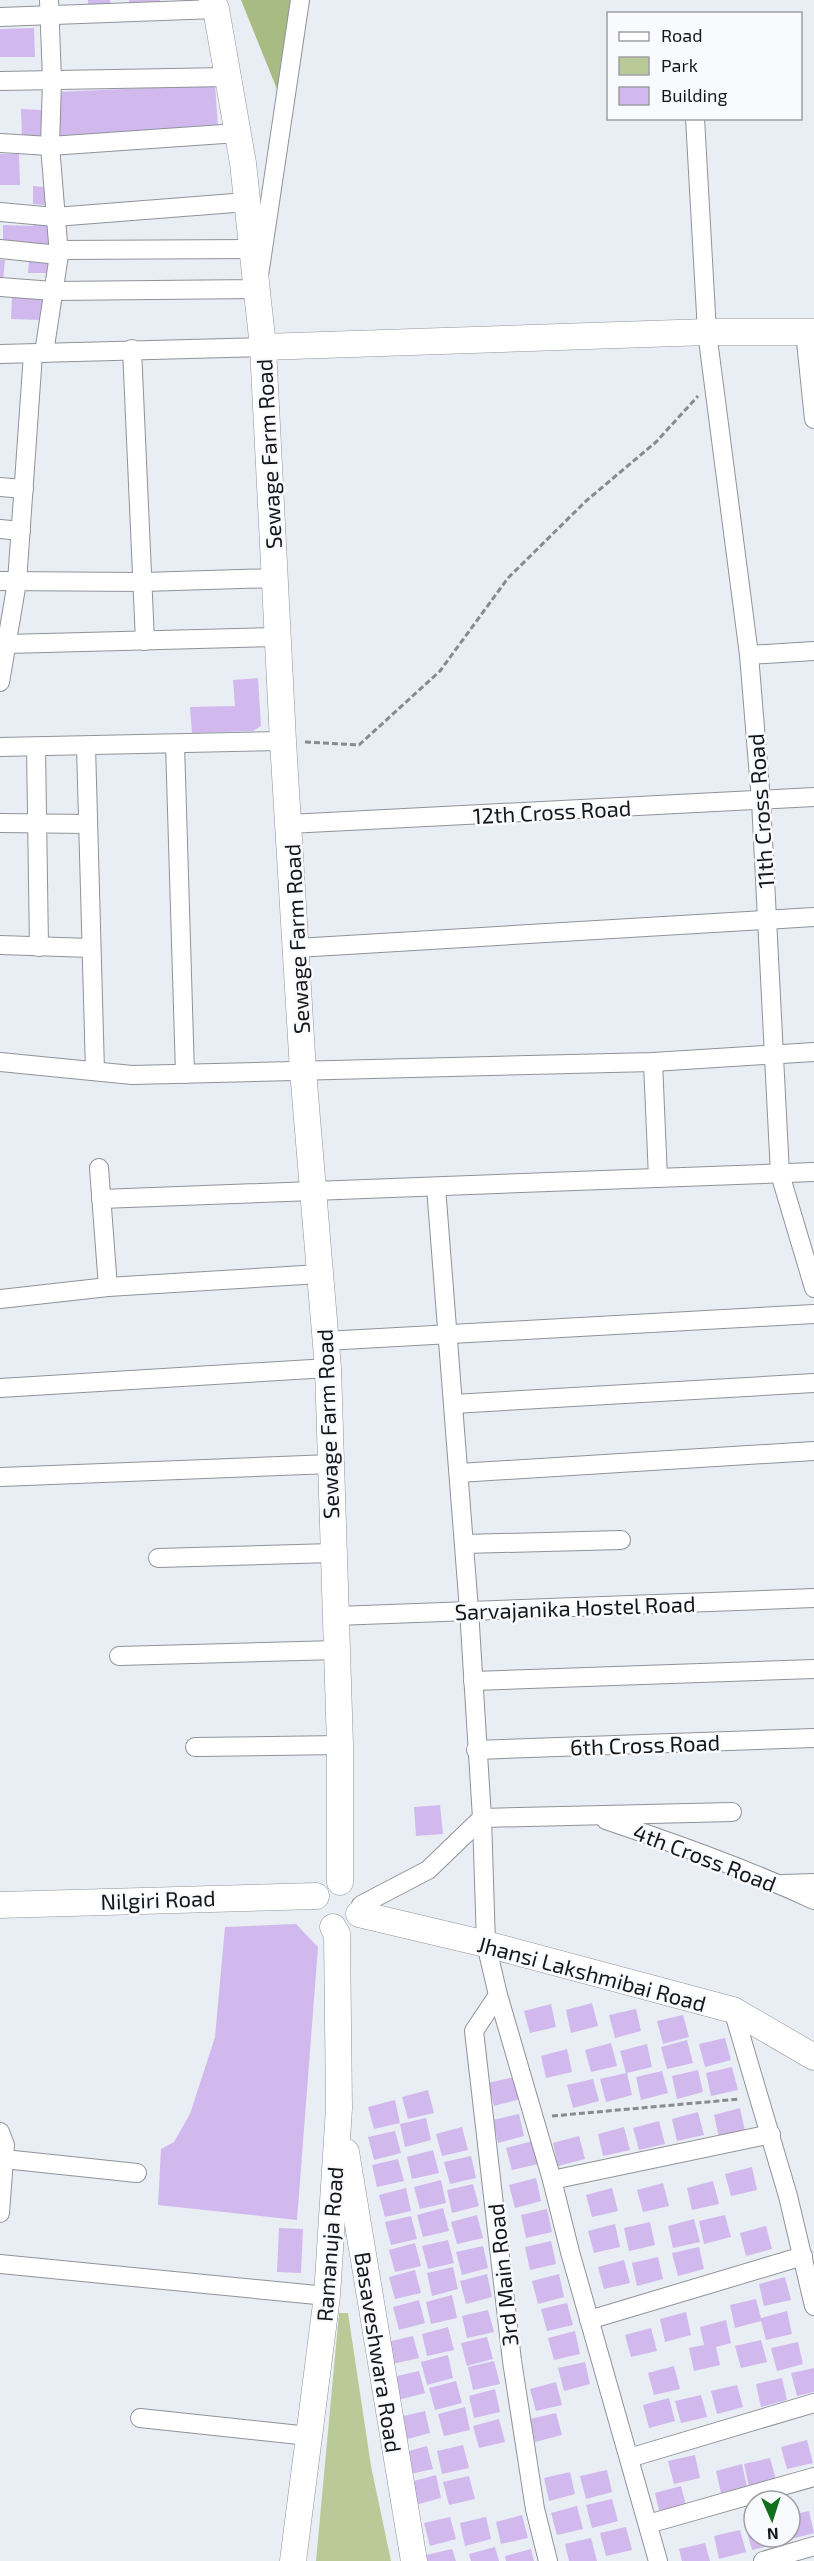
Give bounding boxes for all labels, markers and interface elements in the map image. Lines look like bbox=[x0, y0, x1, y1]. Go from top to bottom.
legend bbox=[607, 12, 802, 120]
text: Road bbox=[661, 24, 702, 46]
text: Park bbox=[661, 54, 698, 76]
text: Building bbox=[661, 84, 728, 106]
street label: Sewage Farm Road bbox=[250, 358, 286, 550]
street label: 11th Cross Road bbox=[742, 733, 778, 889]
street label: 12th Cross Road bbox=[472, 794, 632, 828]
street label: Sewage Farm Road bbox=[278, 843, 314, 1035]
street label: Sewage Farm Road bbox=[311, 1328, 343, 1520]
street label: Sarvajanika Hostel Road bbox=[454, 1590, 696, 1625]
street label: 6th Cross Road bbox=[570, 1728, 720, 1760]
street label: 4th Cross Road bbox=[630, 1818, 780, 1896]
street label: Nilgiri Road bbox=[100, 1884, 216, 1914]
street label: Jhansi Lakshmibai Road bbox=[475, 1930, 709, 2016]
street label: Ramanuja Road bbox=[311, 2166, 348, 2323]
street label: 3rd Main Road bbox=[482, 2202, 522, 2348]
street label: Basaveshwara Road bbox=[350, 2250, 408, 2454]
north arrow bbox=[742, 2489, 802, 2549]
text: N bbox=[767, 2525, 779, 2544]

